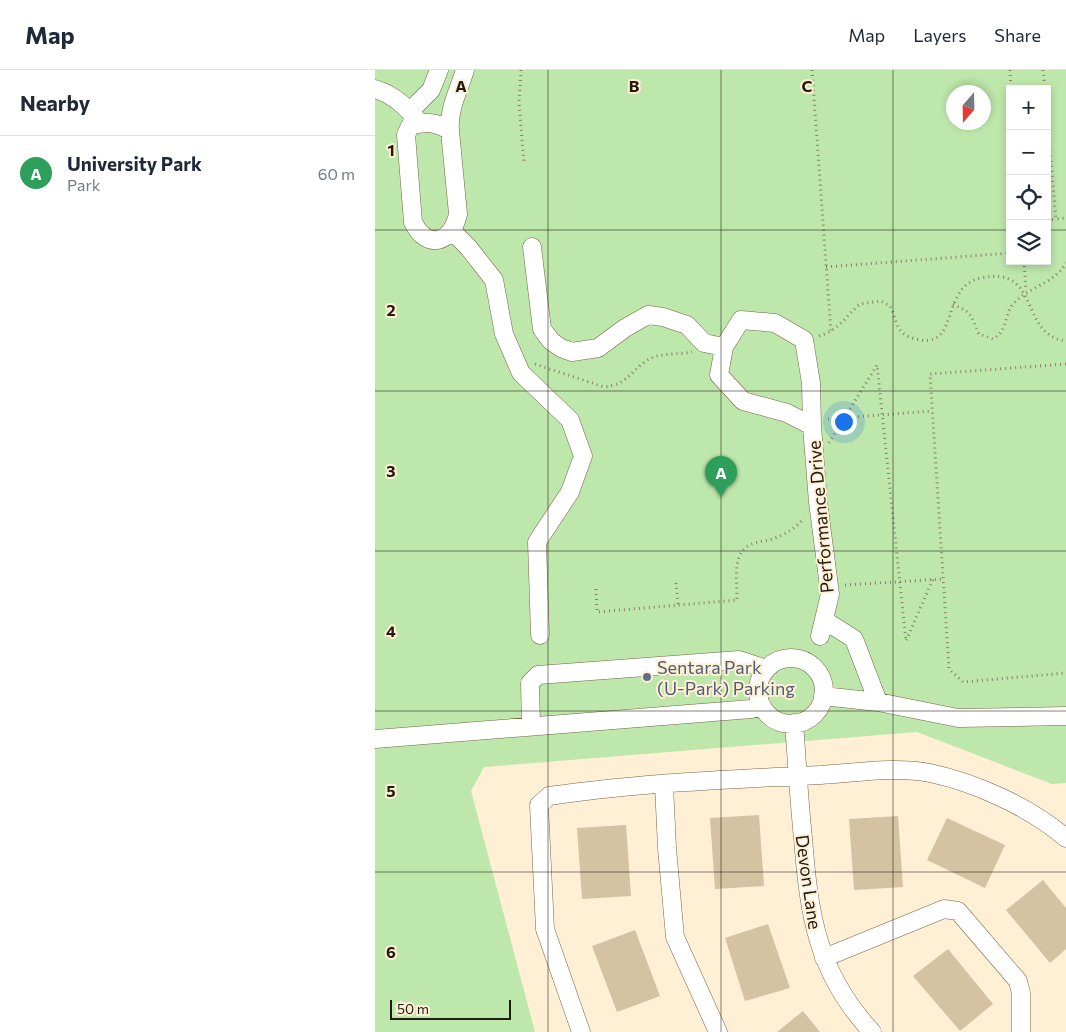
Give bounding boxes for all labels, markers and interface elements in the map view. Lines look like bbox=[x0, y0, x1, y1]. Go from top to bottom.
text: Map bbox=[25, 20, 75, 49]
text: Map bbox=[848, 24, 885, 46]
text: Layers bbox=[913, 24, 966, 46]
text: Share bbox=[994, 24, 1041, 46]
text: A bbox=[455, 76, 467, 95]
text: B bbox=[629, 76, 640, 95]
text: C bbox=[802, 76, 813, 95]
north arrow bbox=[946, 85, 991, 130]
map controls bbox=[1006, 85, 1051, 265]
button: + bbox=[1006, 85, 1051, 130]
text: Nearby bbox=[20, 90, 90, 115]
button: − bbox=[1006, 130, 1051, 175]
text: 1 bbox=[387, 140, 395, 159]
text: University Park bbox=[67, 152, 202, 175]
text: A bbox=[30, 164, 42, 183]
text: 60 m bbox=[318, 164, 355, 183]
text: Park bbox=[67, 175, 100, 194]
button: locate bbox=[1006, 175, 1051, 220]
button: layers bbox=[1006, 220, 1051, 265]
text: 2 bbox=[386, 300, 396, 319]
your location bbox=[831, 409, 857, 435]
street label: Performance Drive bbox=[802, 440, 838, 594]
pin: A bbox=[705, 456, 737, 497]
text: 3 bbox=[386, 461, 396, 480]
text: 4 bbox=[386, 621, 396, 640]
place label: Sentara Park (U-Park) Parking bbox=[657, 656, 795, 699]
marker: Sentara Park (U-Park) Parking bbox=[641, 671, 653, 683]
text: 5 bbox=[386, 781, 396, 800]
street label: Devon Lane bbox=[791, 833, 827, 931]
text: 6 bbox=[386, 942, 396, 961]
scale bar bbox=[390, 997, 511, 1020]
text: 50 m bbox=[397, 1000, 429, 1017]

